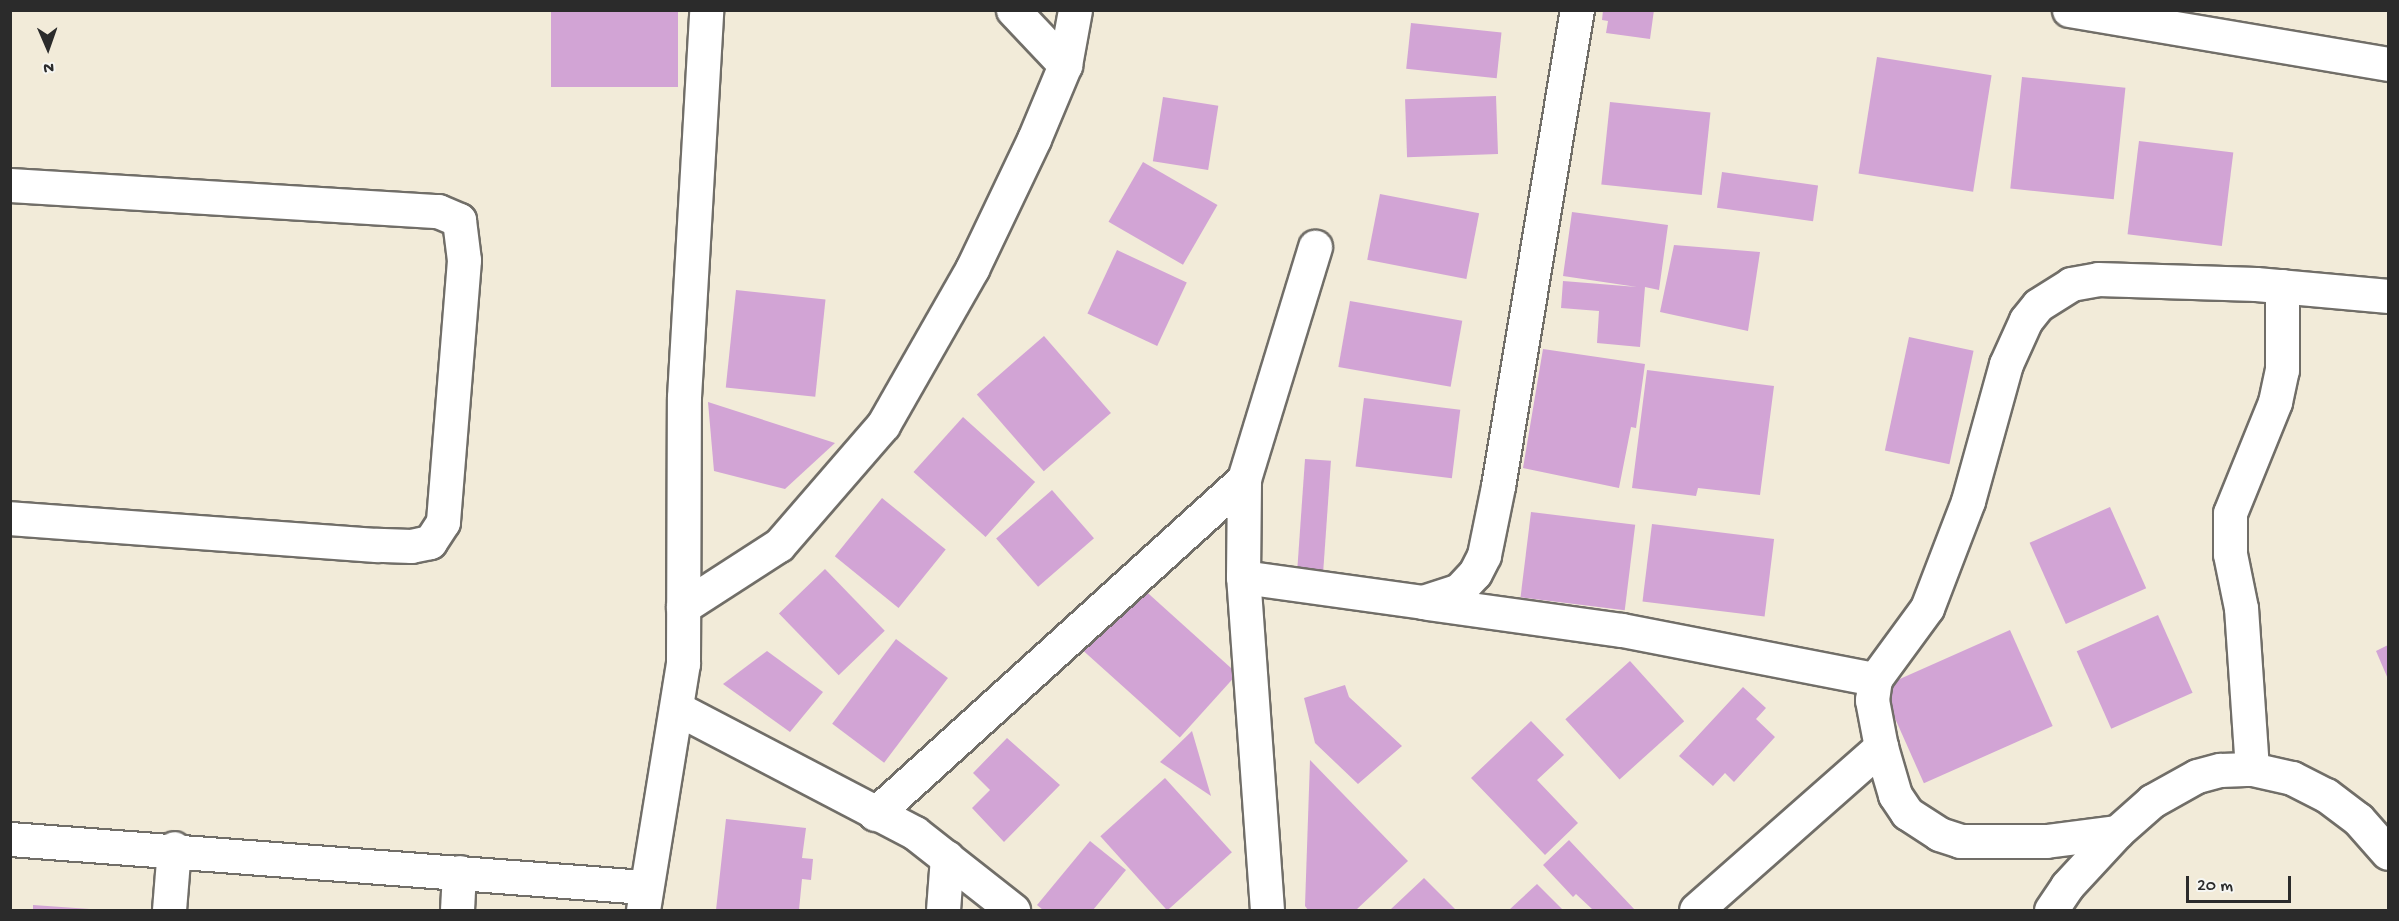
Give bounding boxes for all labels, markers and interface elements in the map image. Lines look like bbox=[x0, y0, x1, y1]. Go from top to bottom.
north arrow bbox=[18, 18, 78, 78]
text: N bbox=[43, 57, 54, 76]
scale bar bbox=[2189, 864, 2294, 902]
text: 20 m bbox=[2197, 876, 2233, 897]

